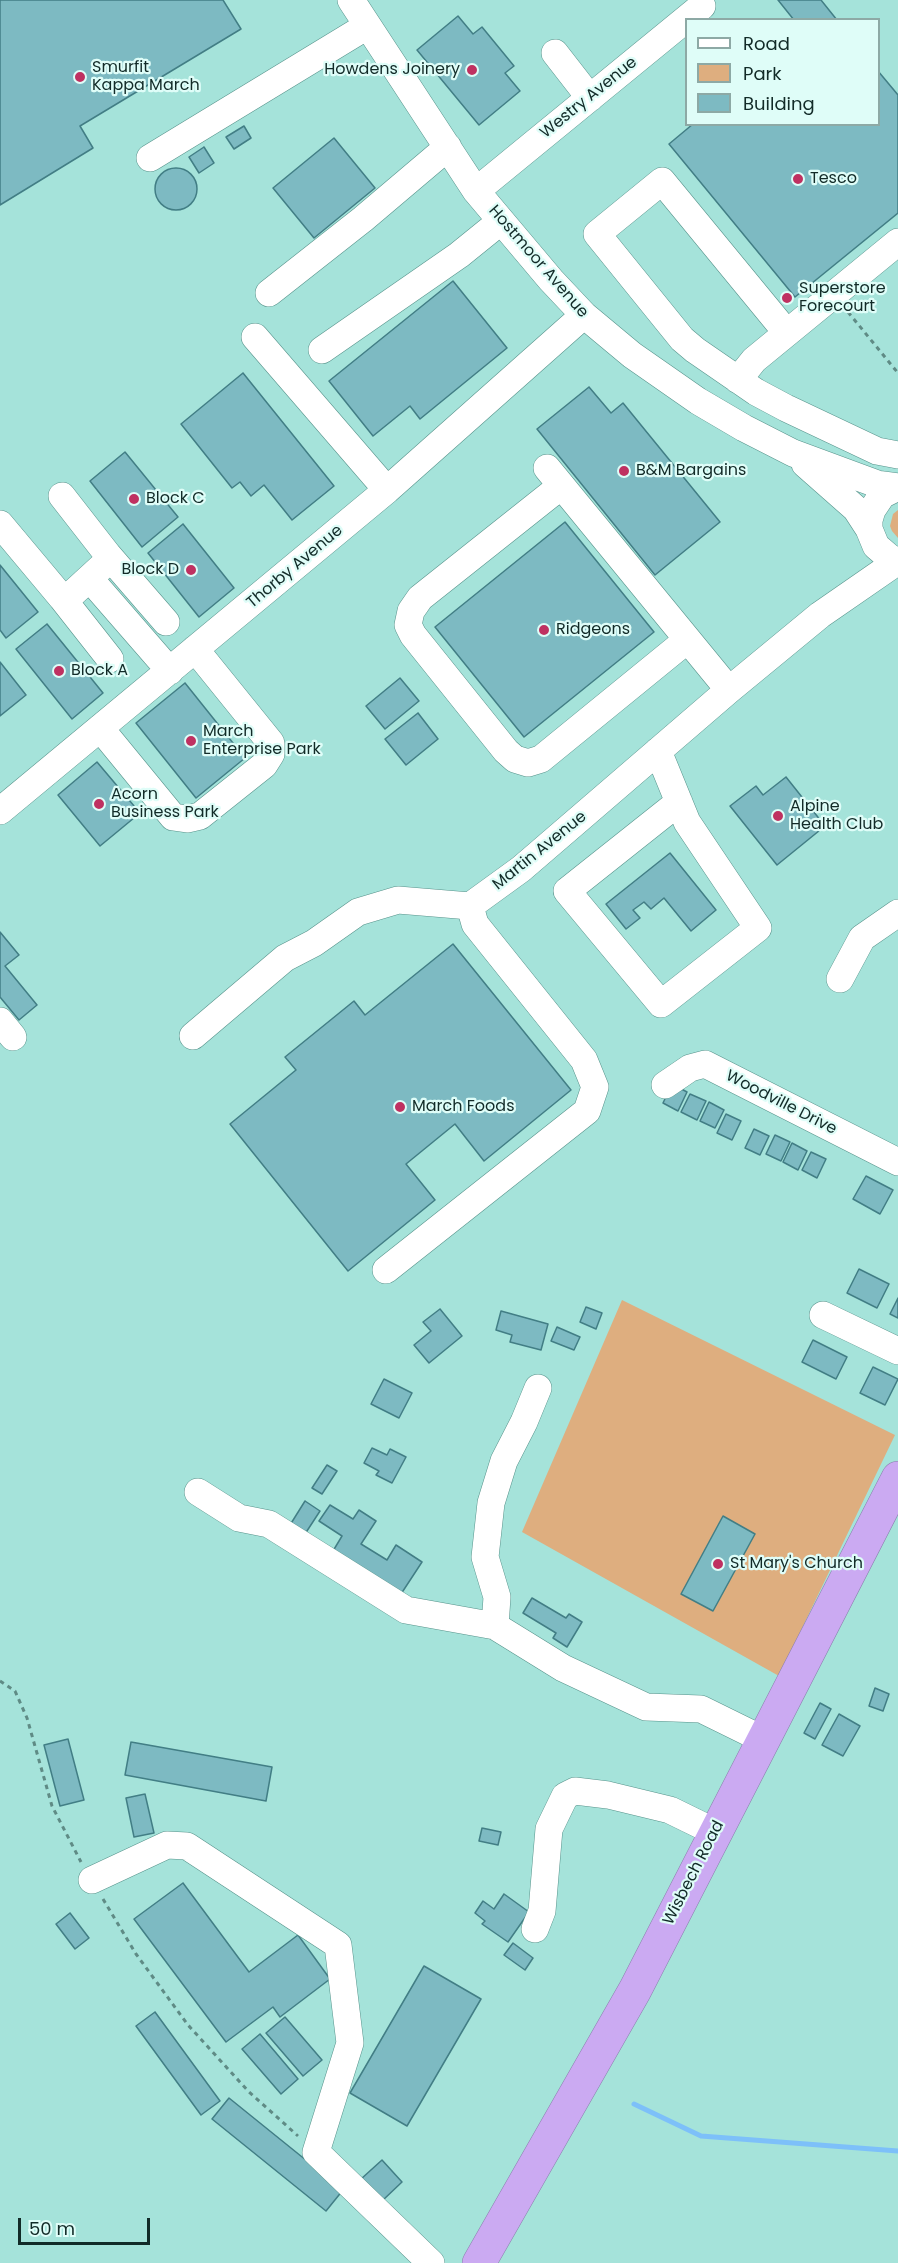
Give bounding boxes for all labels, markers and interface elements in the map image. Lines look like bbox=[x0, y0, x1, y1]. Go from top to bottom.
legend bbox=[685, 18, 880, 126]
text: Road bbox=[743, 31, 790, 56]
street label: Westry Avenue bbox=[537, 53, 641, 143]
place label: Smurfit Kappa March bbox=[92, 58, 200, 96]
place label: Howdens Joinery bbox=[324, 60, 460, 80]
text: Park bbox=[743, 61, 782, 86]
marker: Howdens Joinery bbox=[465, 63, 479, 77]
marker: Smurfit Kappa March bbox=[73, 70, 87, 84]
text: Building bbox=[743, 91, 815, 116]
place label: Tesco bbox=[810, 169, 857, 189]
marker: Tesco bbox=[791, 172, 805, 186]
street label: Hostmoor Avenue bbox=[484, 202, 592, 322]
place label: Superstore Forecourt bbox=[799, 279, 886, 317]
marker: Superstore Forecourt bbox=[780, 291, 794, 305]
place label: B&M Bargains bbox=[636, 461, 746, 481]
marker: B&M Bargains bbox=[617, 464, 631, 478]
place label: Block C bbox=[146, 489, 205, 509]
marker: Block C bbox=[127, 492, 141, 506]
street label: Thorby Avenue bbox=[243, 521, 347, 613]
place label: Block D bbox=[121, 560, 179, 580]
marker: Block D bbox=[184, 563, 198, 577]
place label: Ridgeons bbox=[556, 620, 630, 640]
marker: Ridgeons bbox=[537, 623, 551, 637]
place label: Block A bbox=[71, 661, 128, 681]
marker: Block A bbox=[52, 664, 66, 678]
place label: March Enterprise Park bbox=[203, 722, 321, 760]
marker: March Enterprise Park bbox=[184, 734, 198, 748]
place label: Acorn Business Park bbox=[111, 785, 219, 823]
marker: Acorn Business Park bbox=[92, 797, 106, 811]
place label: Alpine Health Club bbox=[790, 797, 883, 835]
street label: Martin Avenue bbox=[489, 807, 591, 895]
marker: Alpine Health Club bbox=[771, 809, 785, 823]
street label: Woodville Drive bbox=[722, 1067, 840, 1139]
place label: March Foods bbox=[412, 1097, 514, 1117]
marker: March Foods bbox=[393, 1100, 407, 1114]
place label: St Mary's Church bbox=[730, 1554, 863, 1574]
marker: St Mary's Church bbox=[711, 1557, 725, 1571]
street label: Wisbech Road bbox=[659, 1818, 729, 1928]
scale bar bbox=[21, 2206, 153, 2244]
text: 50 m bbox=[29, 2216, 75, 2241]

